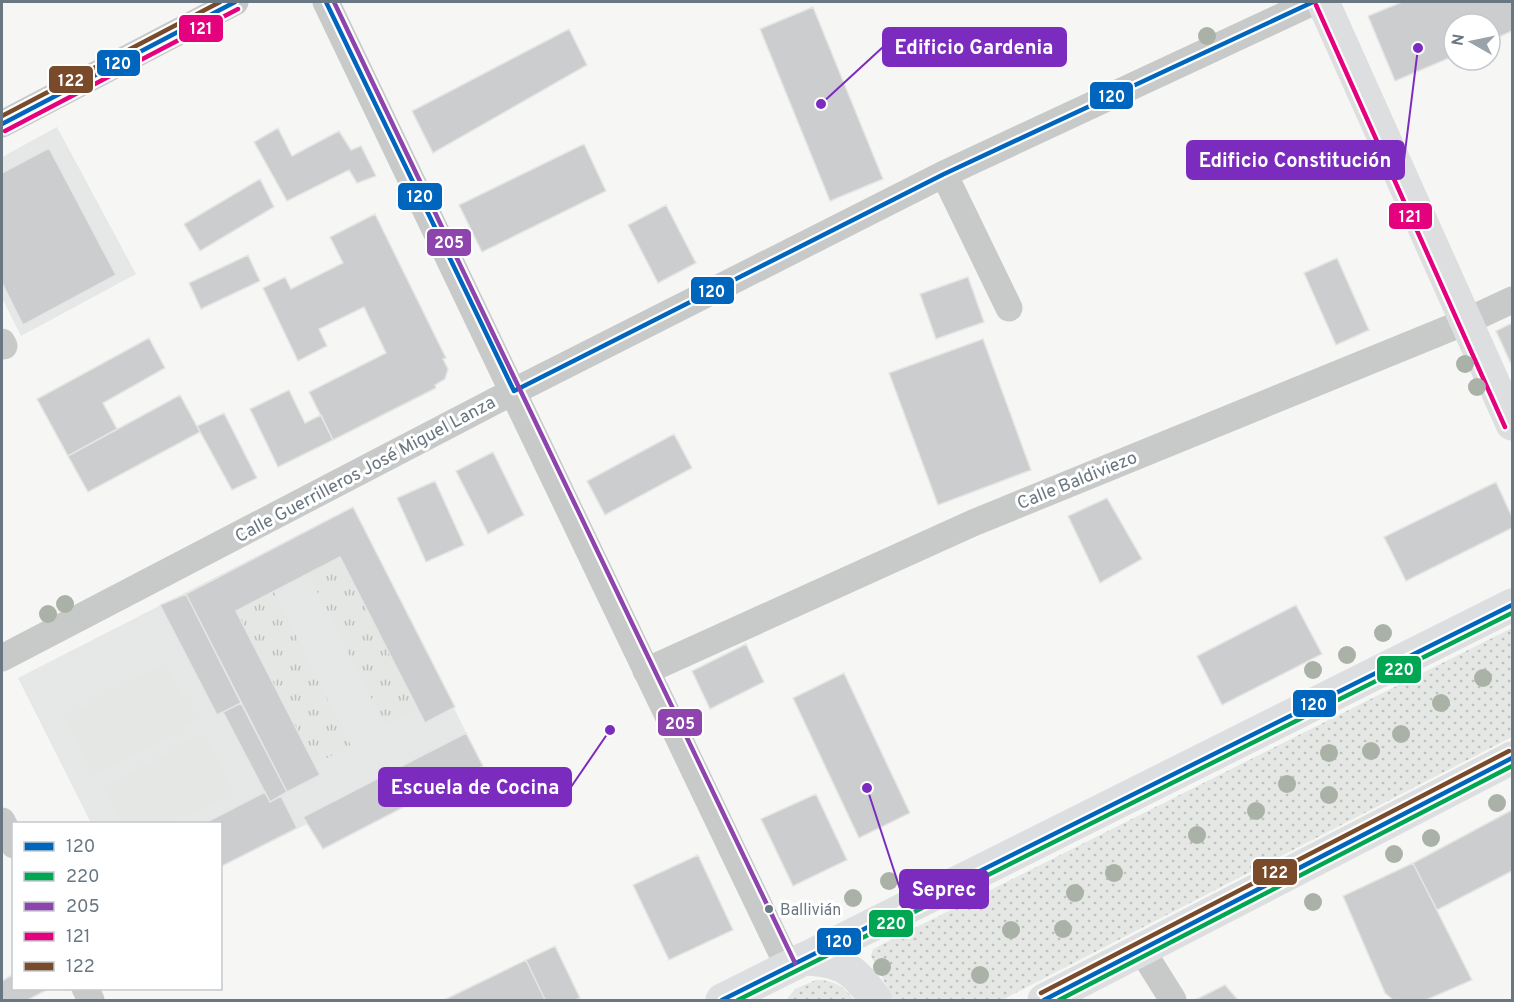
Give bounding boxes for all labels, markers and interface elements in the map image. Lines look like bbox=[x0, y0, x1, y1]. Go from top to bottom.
north arrow bbox=[1442, 12, 1502, 72]
line badge: 121 bbox=[178, 14, 224, 43]
text: 121 bbox=[190, 20, 212, 40]
callout: Edificio Gardenia bbox=[883, 28, 1066, 66]
text: N bbox=[1448, 33, 1470, 47]
text: Edificio Gardenia bbox=[895, 36, 1053, 62]
line badge: 120 bbox=[96, 49, 141, 77]
text: 120 bbox=[105, 55, 131, 75]
line badge: 122 bbox=[48, 65, 94, 94]
text: 122 bbox=[58, 72, 84, 92]
line badge: 120 bbox=[1089, 81, 1134, 110]
text: 120 bbox=[1099, 88, 1125, 108]
callout: Edificio Constitución bbox=[1187, 141, 1404, 179]
text: Edificio Constitución bbox=[1199, 149, 1391, 175]
line badge: 120 bbox=[397, 182, 443, 211]
text: 120 bbox=[407, 188, 433, 208]
line badge: 121 bbox=[1388, 202, 1433, 230]
text: 121 bbox=[1399, 208, 1421, 228]
line badge: 205 bbox=[426, 228, 472, 257]
text: 205 bbox=[434, 234, 464, 254]
line badge: 120 bbox=[690, 276, 735, 305]
text: 120 bbox=[699, 283, 725, 303]
street label: Calle Guerrilleros José Miguel Lanza bbox=[232, 392, 500, 549]
street label: Calle Baldiviezo bbox=[1014, 447, 1141, 516]
line badge: 220 bbox=[1376, 655, 1422, 684]
text: 220 bbox=[1384, 661, 1414, 681]
line badge: 120 bbox=[1292, 689, 1337, 718]
text: 120 bbox=[1301, 696, 1327, 716]
line badge: 205 bbox=[657, 708, 703, 737]
text: 205 bbox=[665, 715, 695, 735]
callout: Escuela de Cocina bbox=[379, 768, 571, 806]
text: Escuela de Cocina bbox=[391, 776, 559, 802]
legend bbox=[12, 822, 222, 990]
text: 120 bbox=[66, 836, 95, 859]
line badge: 122 bbox=[1252, 858, 1298, 886]
text: 122 bbox=[1262, 864, 1288, 884]
text: 220 bbox=[66, 866, 100, 889]
callout: Seprec bbox=[900, 870, 988, 908]
text: Seprec bbox=[912, 878, 976, 904]
text: 205 bbox=[66, 896, 100, 919]
place label: Ballivián bbox=[780, 901, 841, 921]
marker: Ballivián bbox=[763, 903, 775, 915]
line badge: 220 bbox=[868, 909, 914, 938]
text: 220 bbox=[876, 915, 906, 935]
text: 121 bbox=[66, 926, 90, 949]
line badge: 120 bbox=[816, 927, 862, 956]
text: 120 bbox=[826, 933, 852, 953]
text: 122 bbox=[66, 956, 95, 979]

